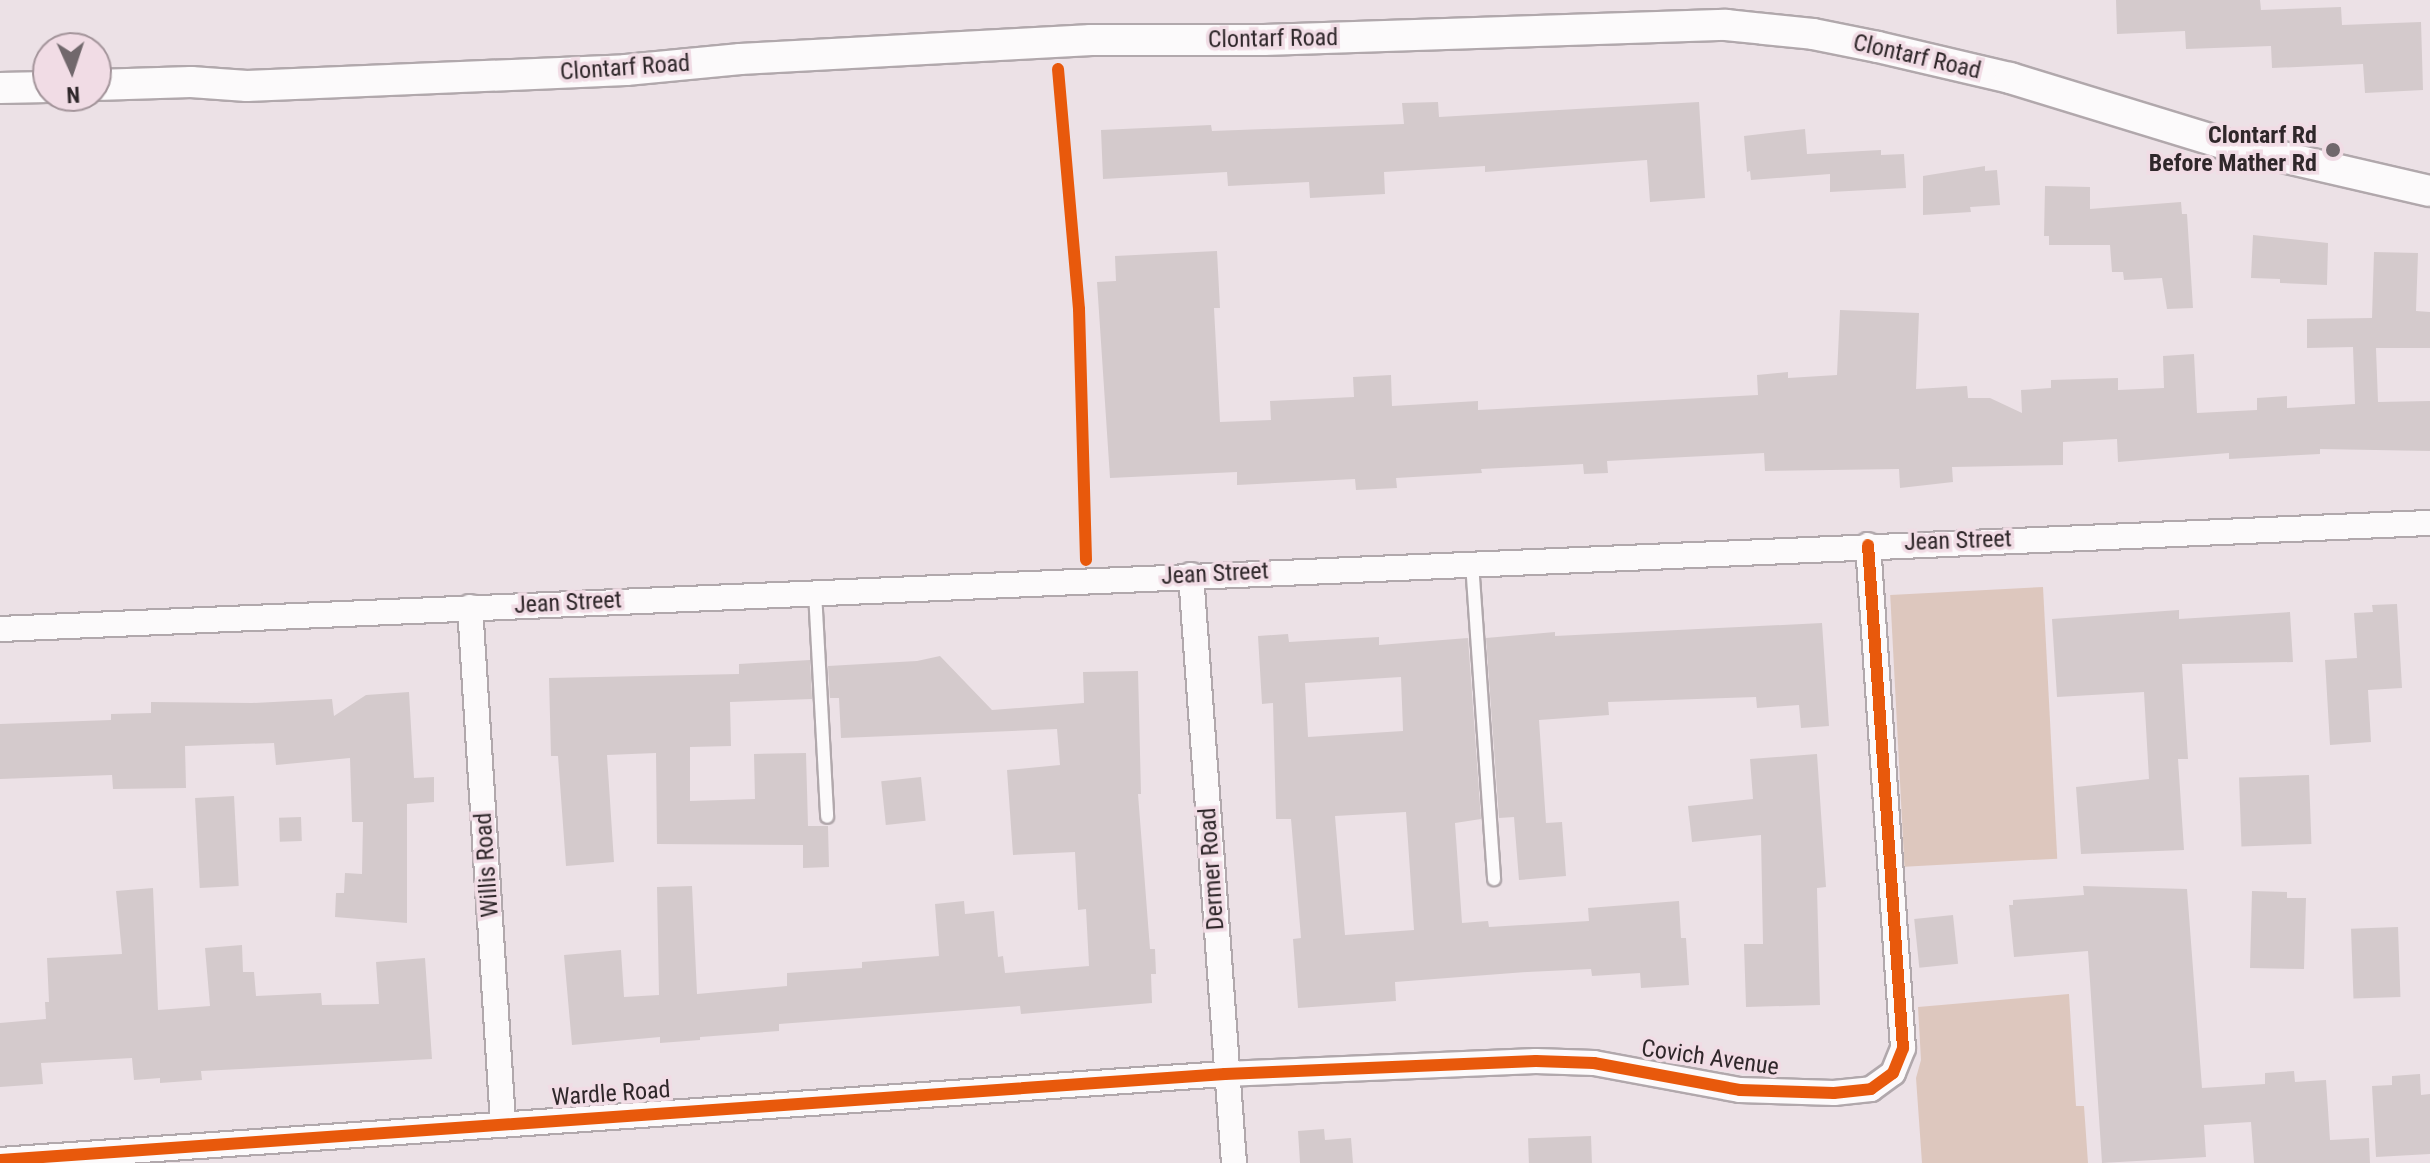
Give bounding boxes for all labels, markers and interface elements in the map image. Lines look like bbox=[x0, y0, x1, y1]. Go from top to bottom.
street label: Clontarf Road bbox=[1208, 23, 1338, 55]
street label: Clontarf Road bbox=[1850, 28, 1984, 86]
north arrow bbox=[32, 32, 112, 112]
street label: Clontarf Road bbox=[559, 49, 691, 87]
text: N bbox=[66, 82, 81, 107]
place label: Clontarf Rd Before Mather Rd bbox=[2149, 122, 2317, 178]
marker: Clontarf Rd Before Mather Rd bbox=[2324, 141, 2342, 159]
street label: Jean Street bbox=[1904, 525, 2012, 557]
street label: Jean Street bbox=[1160, 557, 1270, 591]
street label: Jean Street bbox=[513, 586, 623, 620]
street label: Dermer Road bbox=[1193, 807, 1231, 931]
street label: Willis Road bbox=[469, 812, 505, 918]
street label: Covich Avenue bbox=[1639, 1034, 1781, 1082]
street label: Wardle Road bbox=[551, 1075, 671, 1113]

